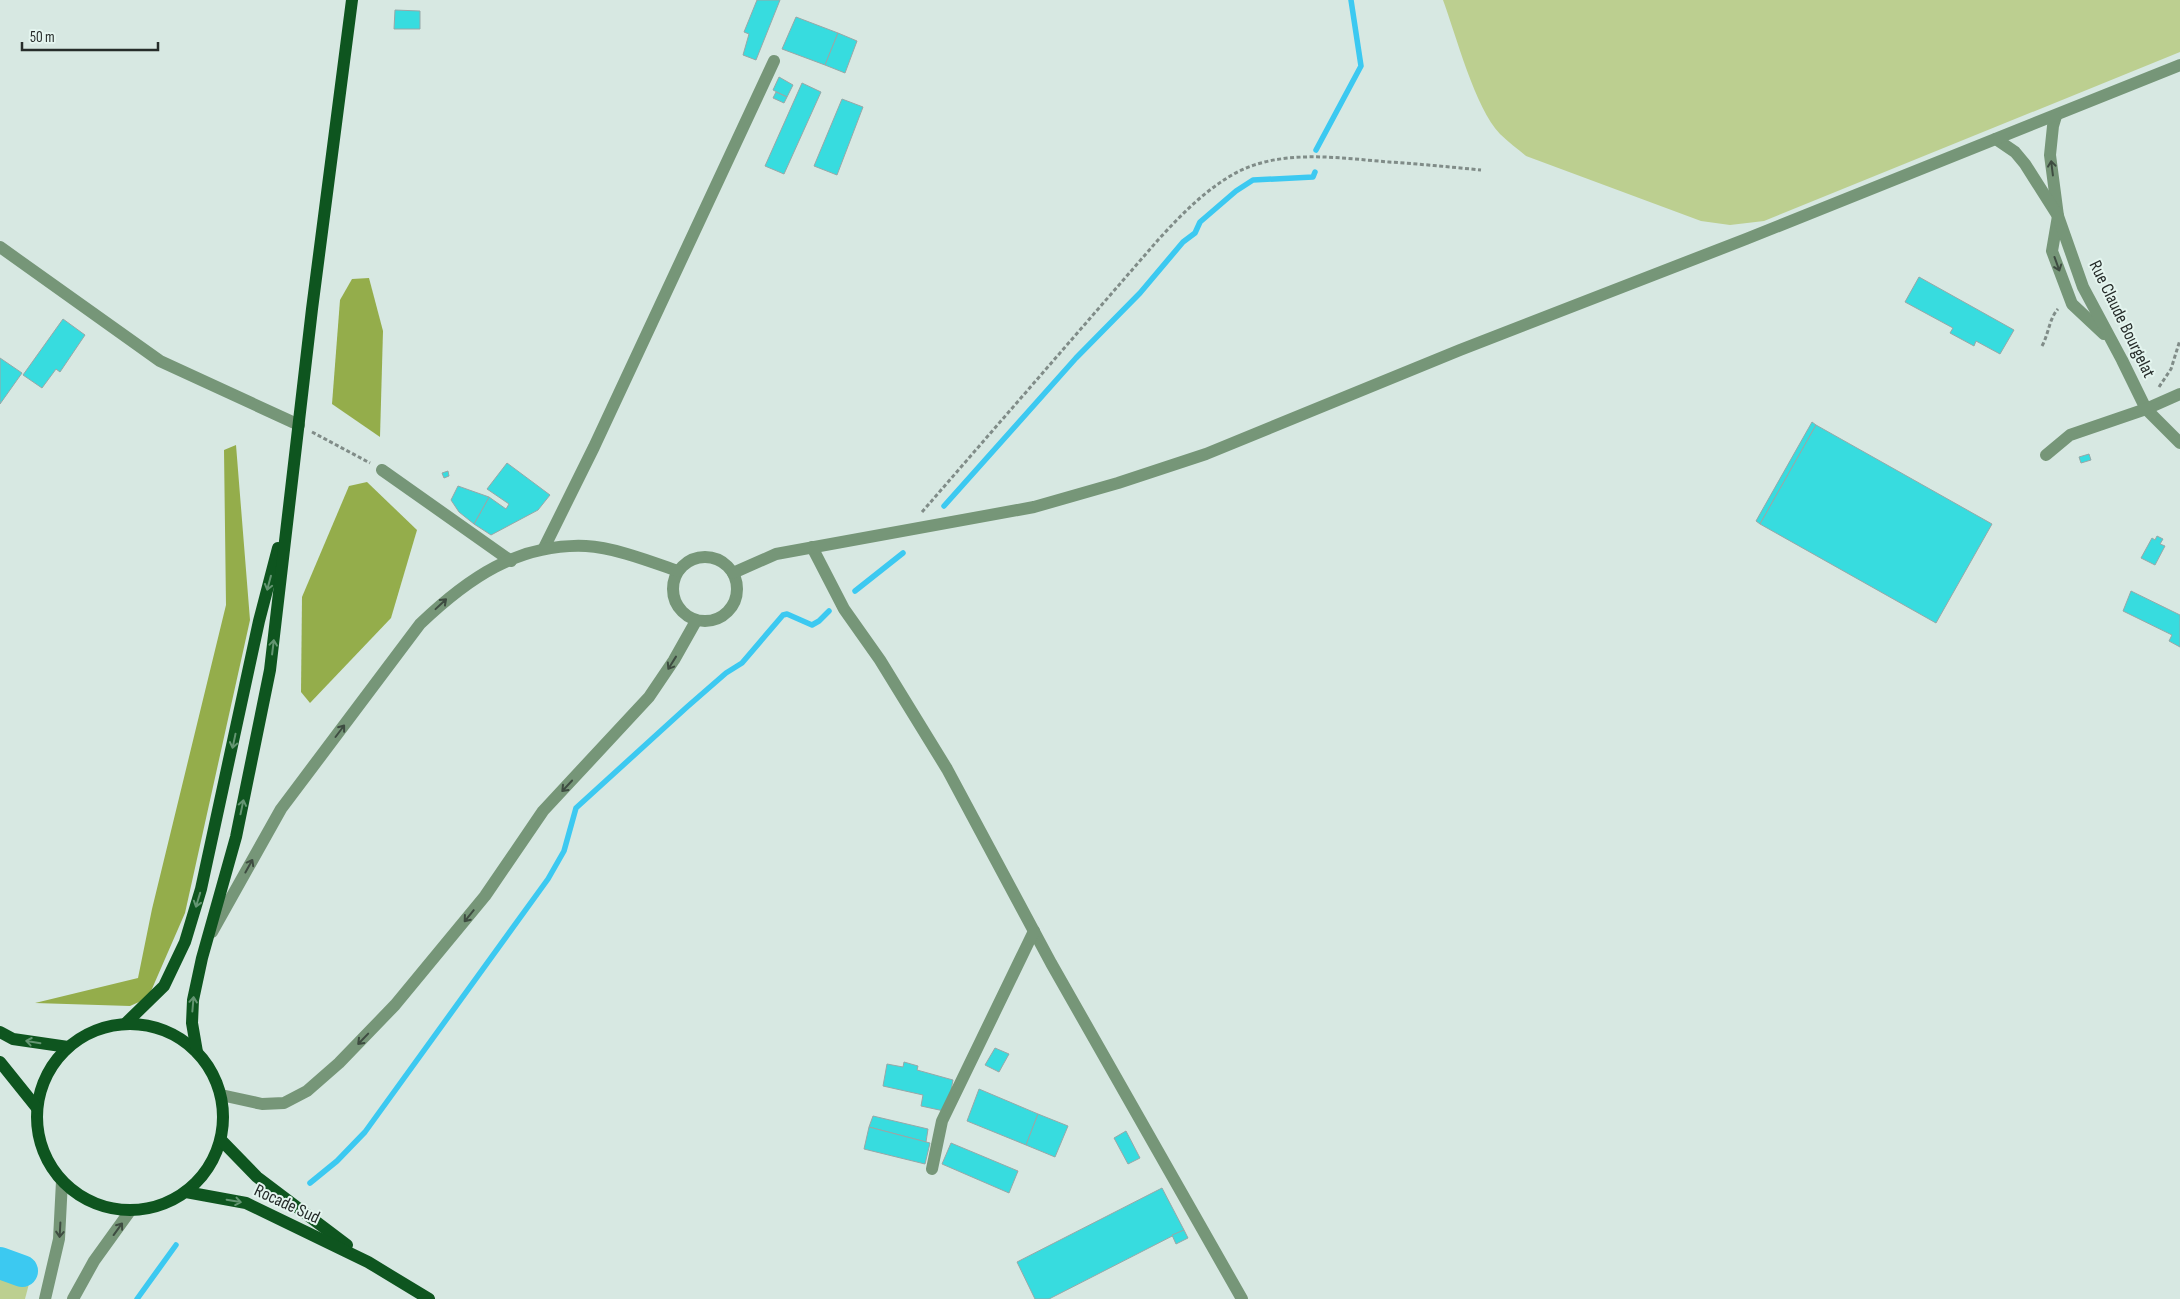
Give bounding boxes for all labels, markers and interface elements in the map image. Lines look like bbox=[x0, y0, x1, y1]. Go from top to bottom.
scale bar bbox=[22, 20, 159, 52]
text: 50 m bbox=[30, 28, 55, 47]
one-way arrow bbox=[2047, 160, 2057, 176]
one-way arrow bbox=[2053, 256, 2062, 271]
street label: Rue Claude Bourgelat bbox=[2085, 257, 2160, 382]
one-way arrow bbox=[263, 574, 273, 590]
one-way arrow bbox=[435, 598, 447, 610]
one-way arrow bbox=[268, 639, 278, 655]
one-way arrow bbox=[667, 656, 677, 670]
one-way arrow bbox=[335, 724, 345, 738]
one-way arrow bbox=[229, 733, 238, 749]
one-way arrow bbox=[561, 780, 572, 793]
one-way arrow bbox=[237, 799, 247, 815]
one-way arrow bbox=[245, 859, 255, 873]
one-way arrow bbox=[193, 891, 203, 907]
one-way arrow bbox=[463, 909, 474, 922]
one-way arrow bbox=[188, 997, 198, 1013]
one-way arrow bbox=[357, 1032, 369, 1045]
one-way arrow bbox=[26, 1037, 42, 1047]
street label: Rocade Sud bbox=[251, 1180, 323, 1228]
one-way arrow bbox=[226, 1196, 242, 1206]
one-way arrow bbox=[55, 1222, 64, 1238]
one-way arrow bbox=[112, 1222, 123, 1236]

